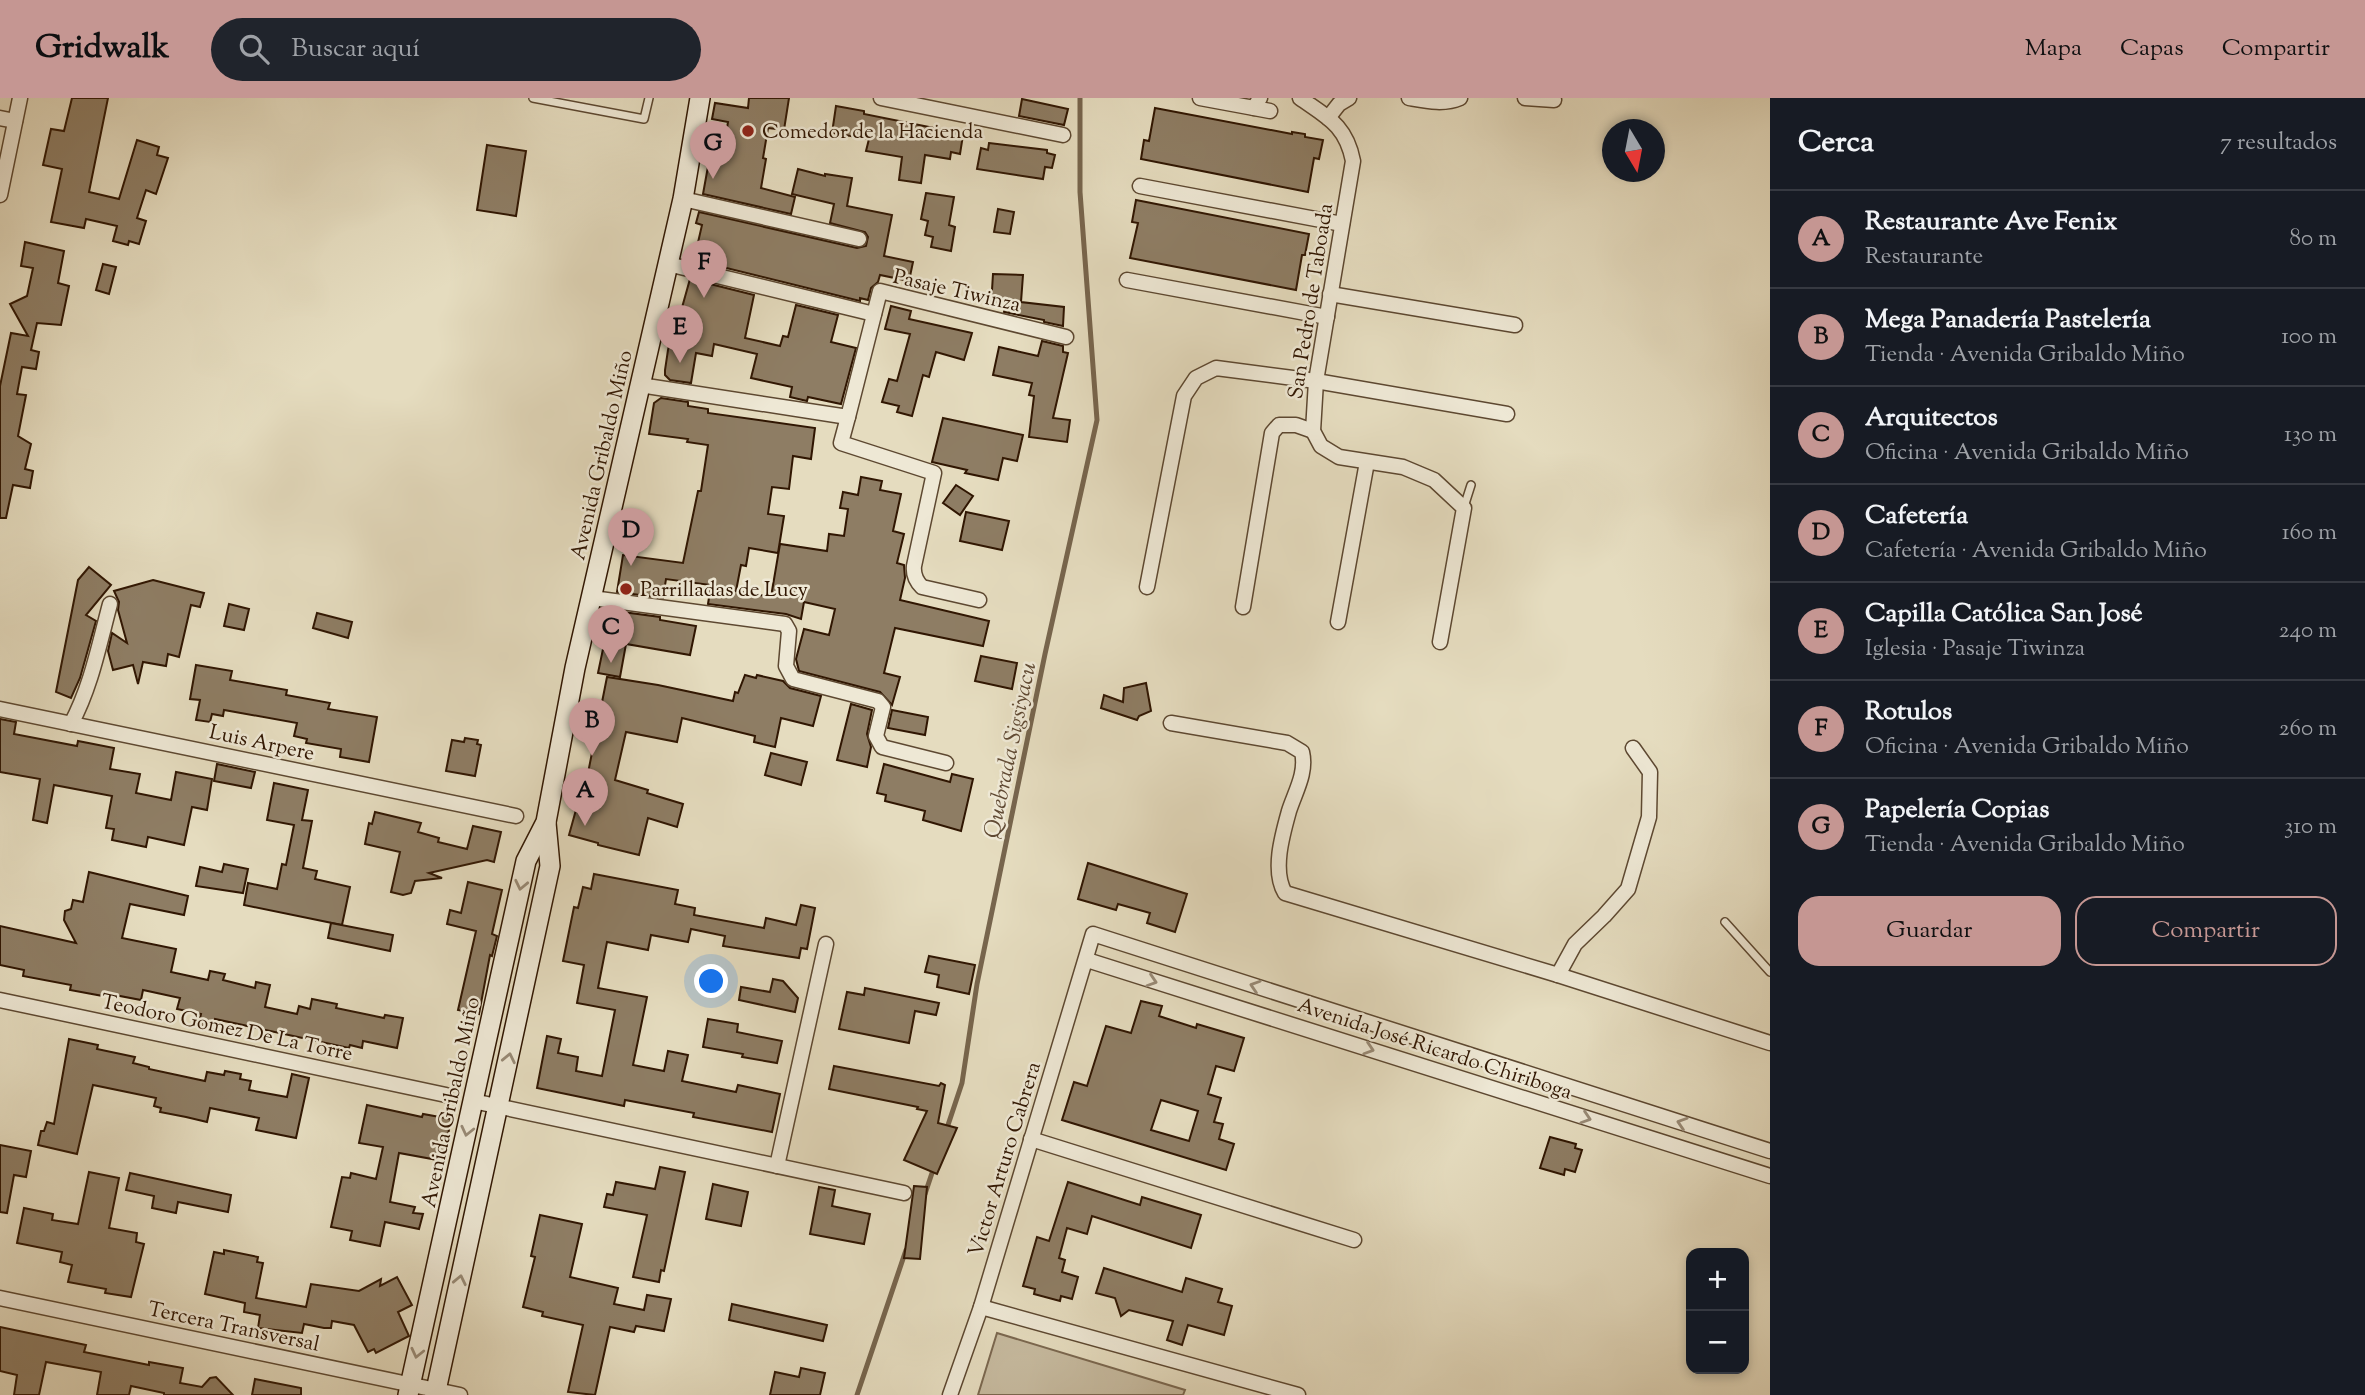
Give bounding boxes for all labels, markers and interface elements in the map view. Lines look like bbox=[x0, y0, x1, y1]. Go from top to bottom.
search box bbox=[211, 18, 701, 81]
text: Gridwalk bbox=[35, 25, 169, 73]
icon: search bbox=[235, 30, 273, 68]
text: Buscar aquí bbox=[291, 31, 420, 68]
text: Mapa bbox=[2025, 32, 2082, 66]
text: Capas bbox=[2120, 32, 2184, 66]
text: Compartir bbox=[2222, 32, 2330, 66]
place label: Comedor de la Hacienda bbox=[762, 118, 983, 148]
north arrow bbox=[1602, 119, 1665, 182]
pin: G bbox=[690, 121, 736, 179]
text: Cerca bbox=[1798, 122, 1874, 165]
marker: Comedor de la Hacienda bbox=[740, 123, 756, 139]
text: 7 resultados bbox=[2220, 127, 2337, 160]
street label: San Pedro de Taboada bbox=[1282, 201, 1342, 401]
text: Restaurante Ave Fenix bbox=[1865, 204, 2117, 241]
text: A bbox=[1812, 223, 1830, 256]
text: 80 m bbox=[2289, 223, 2337, 256]
pin: F bbox=[681, 240, 727, 298]
text: Restaurante bbox=[1865, 241, 1983, 274]
street label: Pasaje Tiwinza bbox=[890, 263, 1024, 321]
text: Mega Panadería Pastelería bbox=[1865, 302, 2151, 339]
pin: E bbox=[657, 305, 703, 363]
text: B bbox=[1814, 321, 1828, 354]
text: 100 m bbox=[2281, 321, 2337, 354]
text: Tienda · Avenida Gribaldo Miño bbox=[1865, 339, 2185, 372]
street label: Avenida Gribaldo Miño bbox=[564, 348, 642, 563]
text: Arquitectos bbox=[1865, 400, 1998, 437]
text: C bbox=[1812, 419, 1830, 452]
text: 130 m bbox=[2284, 419, 2337, 452]
text: Oficina · Avenida Gribaldo Miño bbox=[1865, 437, 2189, 470]
text: Cafetería bbox=[1865, 498, 1968, 535]
pin: D bbox=[608, 508, 654, 566]
text: D bbox=[1812, 517, 1830, 550]
text: 160 m bbox=[2282, 517, 2337, 550]
text: Cafetería · Avenida Gribaldo Miño bbox=[1865, 535, 2207, 568]
place label: Parrilladas de Lucy bbox=[640, 576, 809, 606]
marker: Parrilladas de Lucy bbox=[618, 581, 634, 597]
text: Capilla Católica San José bbox=[1865, 596, 2143, 633]
pin: C bbox=[588, 605, 634, 663]
text: E bbox=[1814, 615, 1828, 648]
text: 240 m bbox=[2279, 615, 2337, 648]
text: Iglesia · Pasaje Tiwinza bbox=[1865, 633, 2085, 666]
water label: Quebrada Sigsiyacu bbox=[977, 659, 1046, 842]
text: Rotulos bbox=[1865, 694, 1952, 731]
pin: B bbox=[569, 698, 615, 756]
text: F bbox=[1815, 713, 1827, 746]
text: 260 m bbox=[2279, 713, 2337, 746]
street label: Luis Arpere bbox=[206, 718, 317, 770]
text: Oficina · Avenida Gribaldo Miño bbox=[1865, 731, 2189, 764]
pin: A bbox=[562, 768, 608, 826]
text: Papelería Copias bbox=[1865, 792, 2049, 829]
text: G bbox=[1812, 811, 1830, 844]
text: 310 m bbox=[2284, 811, 2337, 844]
text: Tienda · Avenida Gribaldo Miño bbox=[1865, 829, 2185, 862]
one-way arrow bbox=[515, 879, 529, 891]
button: Guardar bbox=[1798, 896, 2061, 966]
button: Compartir bbox=[2075, 896, 2337, 966]
your location bbox=[694, 964, 728, 998]
one-way arrow bbox=[1145, 972, 1157, 987]
one-way arrow bbox=[1250, 980, 1262, 994]
street label: Teodoro Gomez De La Torre bbox=[98, 988, 355, 1070]
street label: Avenida José Ricardo Chiriboga bbox=[1293, 991, 1576, 1109]
street label: Avenida Gribaldo Miño bbox=[415, 994, 489, 1210]
one-way arrow bbox=[1362, 1041, 1374, 1055]
one-way arrow bbox=[501, 1052, 515, 1064]
street label: Victor Arturo Cabrera bbox=[962, 1058, 1050, 1261]
one-way arrow bbox=[1579, 1109, 1591, 1124]
one-way arrow bbox=[1676, 1117, 1688, 1131]
one-way arrow bbox=[460, 1125, 475, 1137]
map controls bbox=[1686, 1248, 1749, 1374]
button: + bbox=[1686, 1248, 1749, 1311]
one-way arrow bbox=[452, 1275, 467, 1287]
street label: Tercera Transversal bbox=[145, 1295, 322, 1361]
button: − bbox=[1686, 1311, 1749, 1374]
one-way arrow bbox=[411, 1347, 426, 1359]

